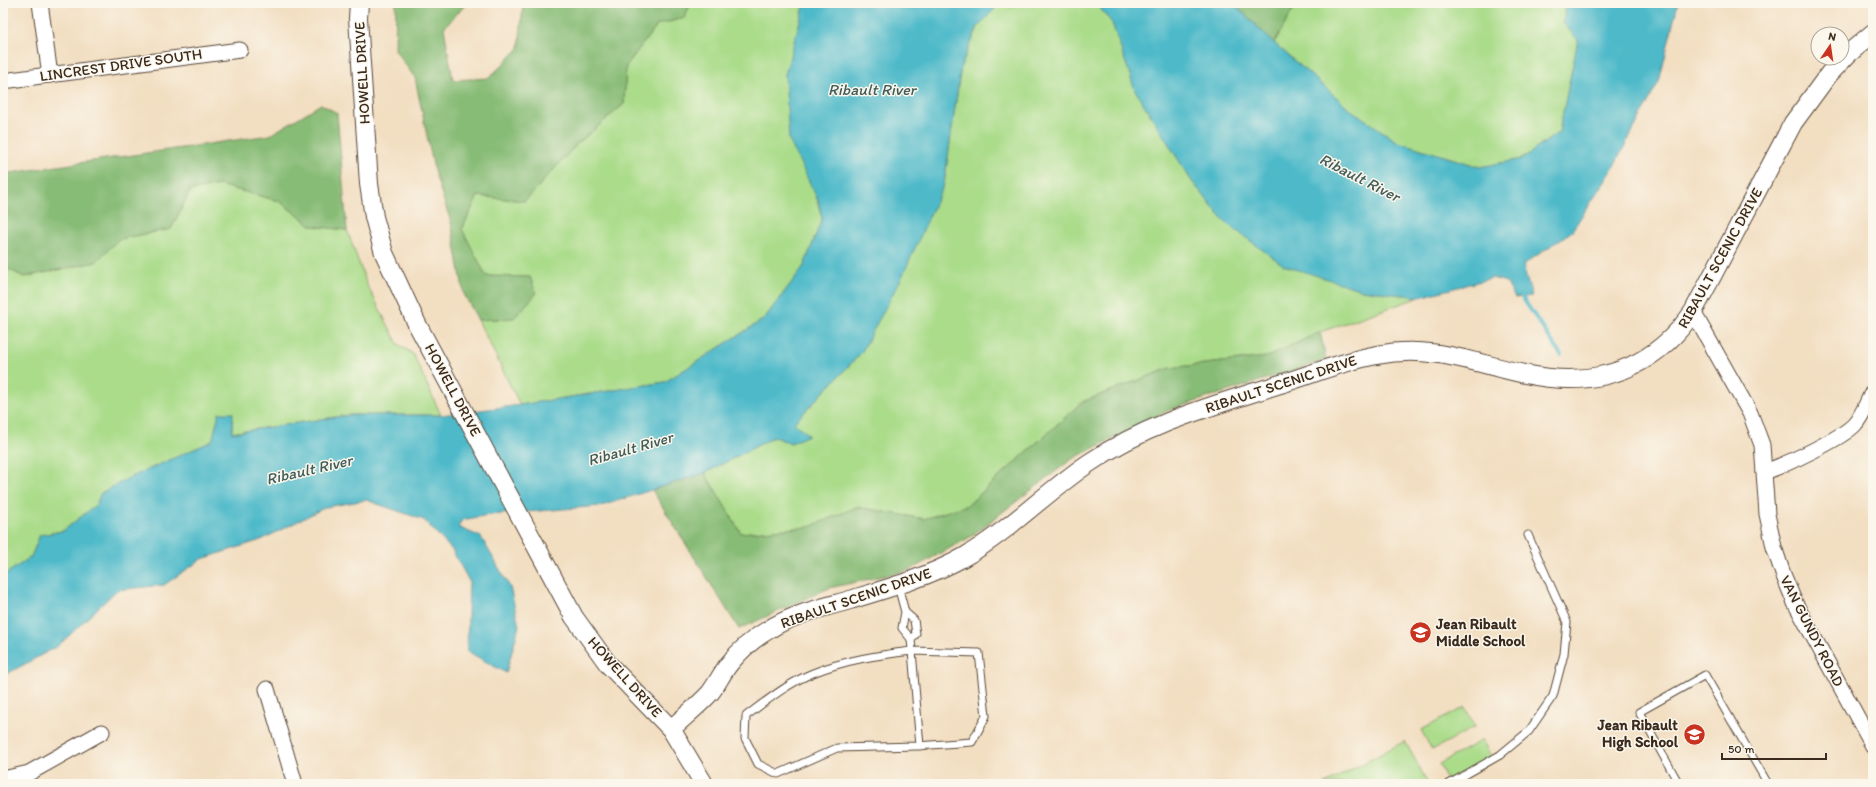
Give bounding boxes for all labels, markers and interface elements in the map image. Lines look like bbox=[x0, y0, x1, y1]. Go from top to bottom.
street label: HOWELL DRIVE bbox=[350, 21, 374, 125]
north arrow bbox=[1810, 26, 1850, 66]
text: N bbox=[1827, 30, 1837, 44]
street label: LINCREST DRIVE SOUTH bbox=[39, 45, 203, 85]
water label: Ribault River bbox=[828, 80, 918, 99]
water label: Ribault River bbox=[1316, 149, 1405, 207]
street label: RIBAULT SCENIC DRIVE bbox=[1674, 184, 1766, 332]
street label: HOWELL DRIVE bbox=[421, 341, 485, 439]
street label: RIBAULT SCENIC DRIVE bbox=[1203, 351, 1359, 417]
water label: Ribault River bbox=[585, 427, 677, 470]
water label: Ribault River bbox=[264, 450, 356, 489]
street label: RIBAULT SCENIC DRIVE bbox=[778, 564, 934, 632]
street label: VAN GUNDY ROAD bbox=[1776, 572, 1848, 690]
place label: Jean Ribault Middle School bbox=[1435, 615, 1526, 650]
school or university icon: Jean Ribault Middle School bbox=[1407, 620, 1433, 646]
street label: HOWELL DRIVE bbox=[584, 633, 666, 721]
place label: Jean Ribault High School bbox=[1596, 716, 1679, 752]
school or university icon: Jean Ribault High School bbox=[1681, 721, 1707, 747]
scale bar bbox=[1722, 735, 1826, 761]
text: 50 m bbox=[1728, 742, 1754, 756]

